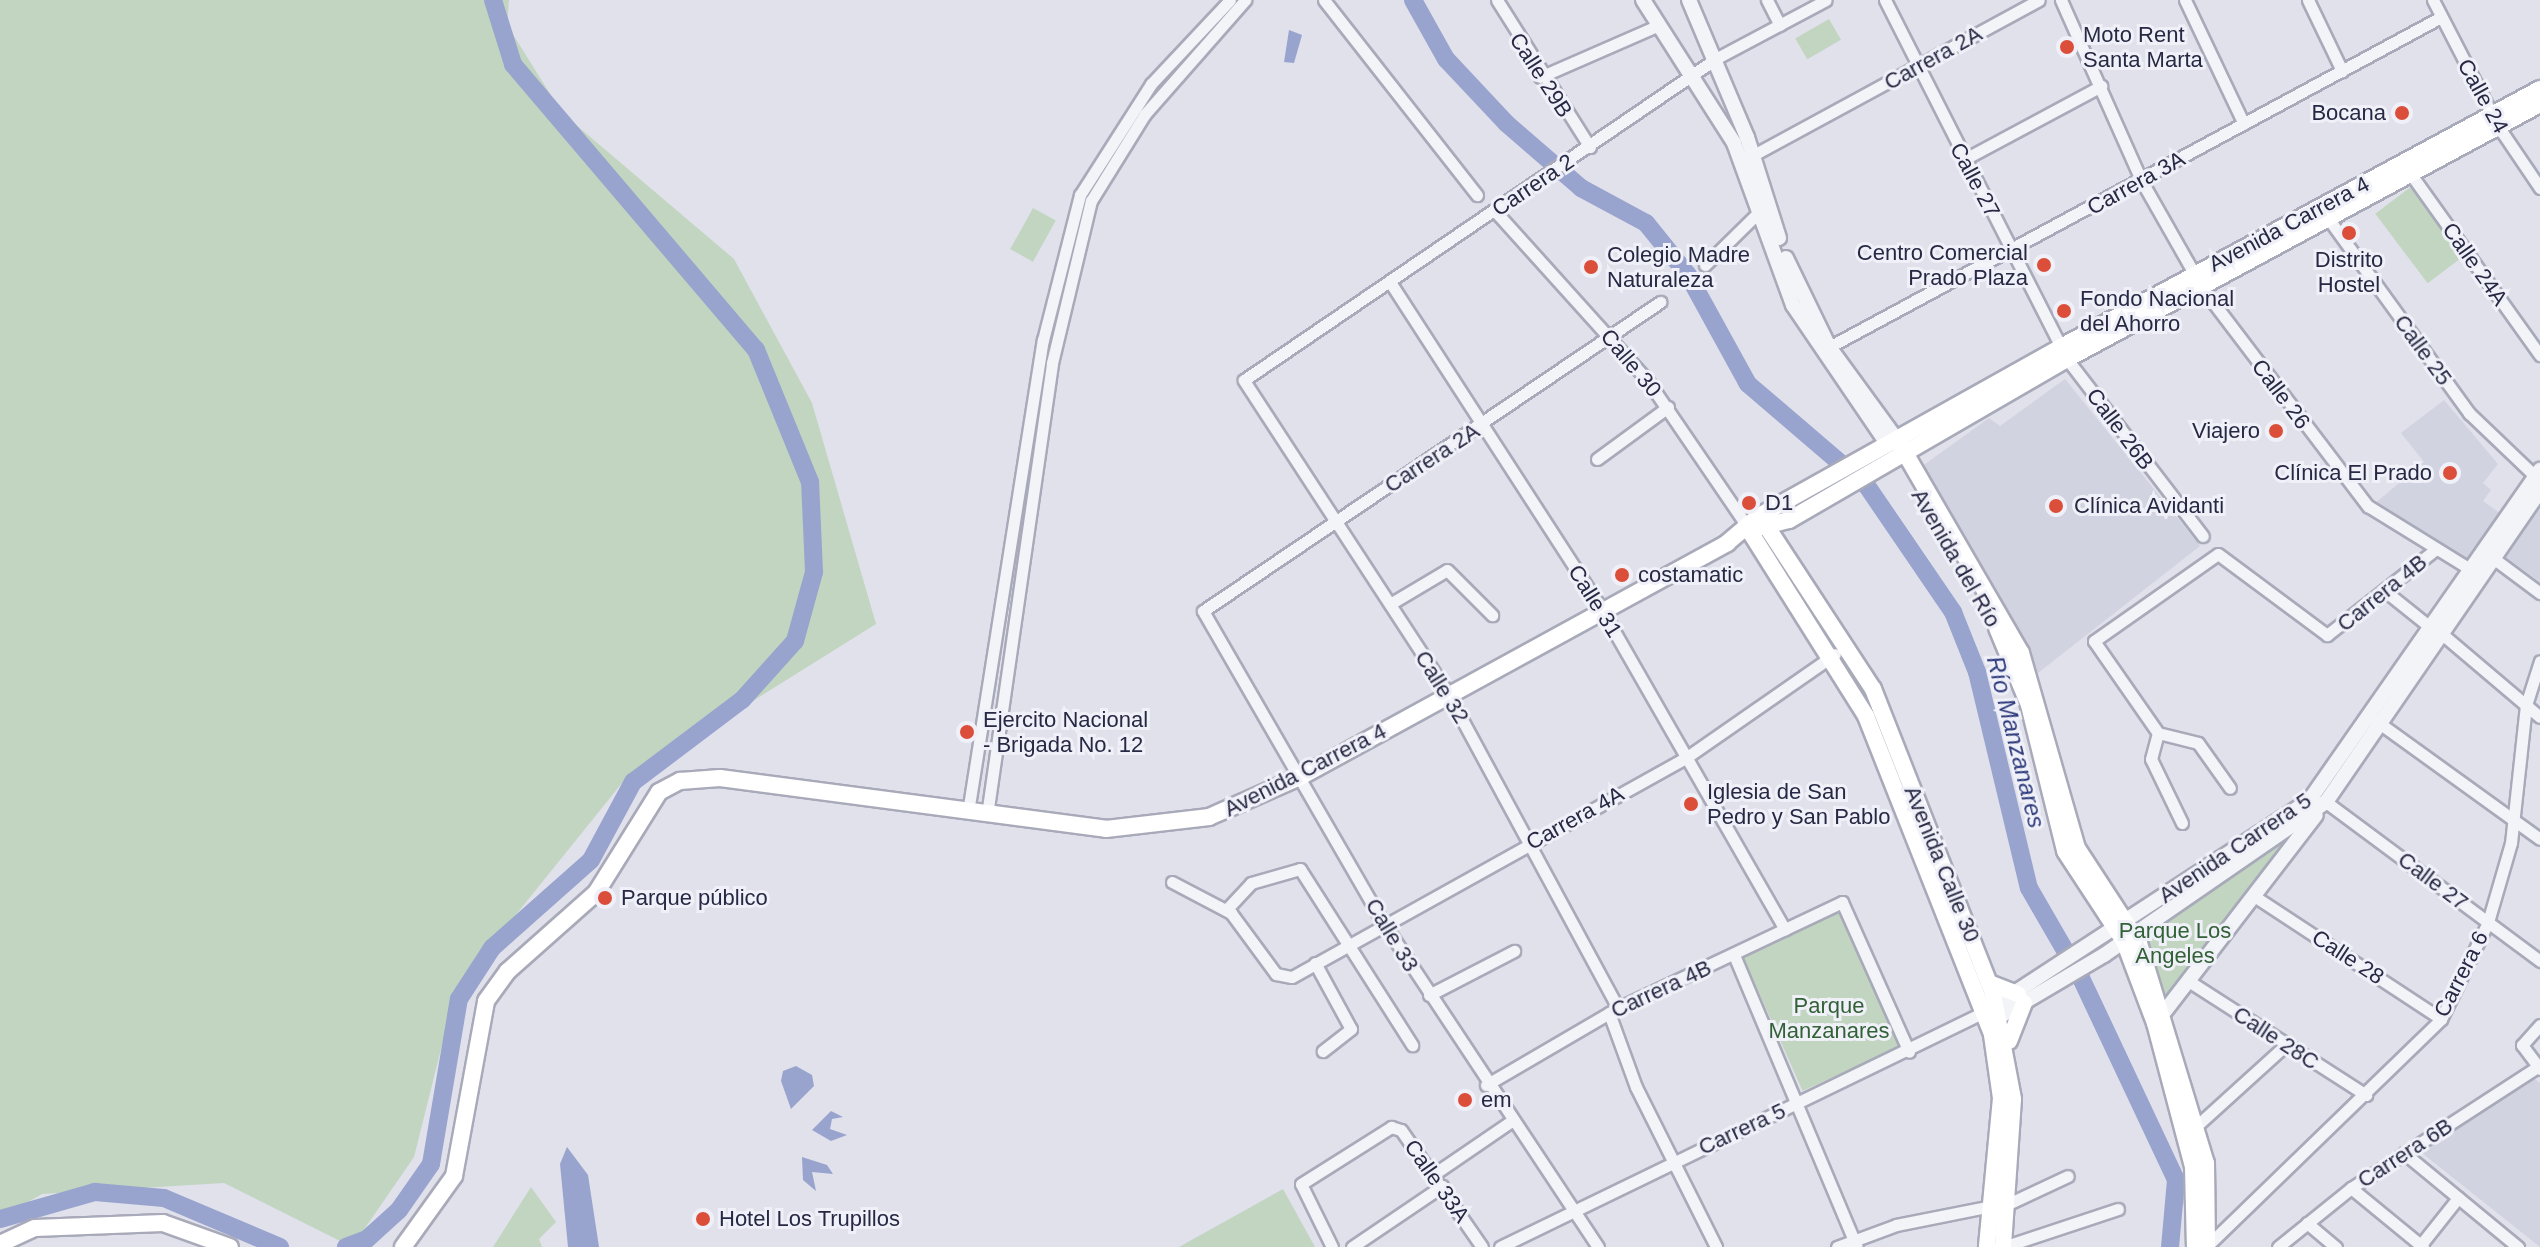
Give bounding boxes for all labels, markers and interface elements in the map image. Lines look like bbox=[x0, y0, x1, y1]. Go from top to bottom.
street label: Carrera 2A bbox=[1880, 20, 1986, 96]
place label: Moto Rent Santa Marta bbox=[2083, 21, 2203, 72]
street label: Calle 29B bbox=[1504, 28, 1578, 122]
marker: Moto Rent Santa Marta bbox=[2058, 38, 2076, 56]
street label: Calle 24 bbox=[2452, 54, 2514, 138]
place label: Bocana bbox=[2311, 100, 2386, 126]
marker: Bocana bbox=[2393, 104, 2411, 122]
street label: Calle 27 bbox=[1944, 138, 2006, 222]
street label: Carrera 3A bbox=[2083, 145, 2189, 221]
street label: Carrera 2 bbox=[1487, 148, 1579, 222]
street label: Avenida Carrera 4 bbox=[2204, 171, 2374, 277]
street label: Calle 24A bbox=[2437, 217, 2513, 311]
marker: Distrito Hostel bbox=[2340, 224, 2358, 242]
place label: Centro Comercial Prado Plaza bbox=[1857, 239, 2028, 290]
place label: Colegio Madre Naturaleza bbox=[1607, 241, 1750, 292]
place label: Distrito Hostel bbox=[2315, 246, 2383, 298]
marker: Centro Comercial Prado Plaza bbox=[2035, 256, 2053, 274]
marker: Colegio Madre Naturaleza bbox=[1582, 258, 1600, 276]
place label: Fondo Nacional del Ahorro bbox=[2080, 285, 2234, 336]
marker: Fondo Nacional del Ahorro bbox=[2055, 302, 2073, 320]
street label: Calle 25 bbox=[2389, 310, 2457, 390]
street label: Calle 30 bbox=[1595, 324, 1667, 402]
street label: Calle 26 bbox=[2246, 354, 2316, 434]
street label: Calle 26B bbox=[2081, 383, 2159, 475]
street label: Carrera 2A bbox=[1380, 418, 1484, 498]
place label: Viajero bbox=[2192, 418, 2260, 444]
marker: Viajero bbox=[2267, 422, 2285, 440]
place label: Clínica El Prado bbox=[2274, 460, 2432, 486]
marker: Clínica El Prado bbox=[2439, 462, 2461, 484]
street label: Avenida del Río bbox=[1906, 484, 2006, 632]
place label: D1 bbox=[1765, 490, 1793, 516]
place label: Clínica Avidanti bbox=[2074, 493, 2225, 519]
marker: D1 bbox=[1740, 494, 1758, 512]
marker: Clínica Avidanti bbox=[2045, 495, 2067, 517]
street label: Carrera 4B bbox=[2332, 549, 2432, 637]
street label: Calle 31 bbox=[1562, 560, 1628, 642]
place label: costamatic bbox=[1638, 562, 1743, 588]
marker: costamatic bbox=[1613, 566, 1631, 584]
street label: Calle 32 bbox=[1409, 646, 1475, 728]
water label: Río Manzanares bbox=[1981, 653, 2051, 831]
place label: Ejercito Nacional - Brigada No. 12 bbox=[983, 706, 1148, 758]
street label: Avenida Carrera 4 bbox=[1220, 718, 1390, 822]
marker: Ejercito Nacional - Brigada No. 12 bbox=[958, 723, 976, 741]
place label: Iglesia de San Pedro y San Pablo bbox=[1707, 778, 1890, 830]
street label: Carrera 4A bbox=[1522, 780, 1628, 856]
street label: Avenida Calle 30 bbox=[1899, 782, 1985, 946]
street label: Avenida Carrera 5 bbox=[2154, 787, 2316, 909]
marker: Iglesia de San Pedro y San Pablo bbox=[1682, 795, 1700, 813]
street label: Calle 27 bbox=[2393, 846, 2473, 916]
place label: Parque público bbox=[621, 885, 768, 911]
marker: Parque público bbox=[596, 889, 614, 907]
street label: Calle 33 bbox=[1360, 894, 1424, 976]
park label: Parque Los Angeles bbox=[2119, 917, 2231, 968]
street label: Calle 28 bbox=[2307, 924, 2389, 990]
street label: Carrera 6 bbox=[2428, 927, 2494, 1021]
street label: Carrera 4B bbox=[1607, 954, 1715, 1024]
park label: Parque Manzanares bbox=[1768, 992, 1890, 1044]
street label: Calle 28C bbox=[2228, 1001, 2324, 1075]
place label: em bbox=[1481, 1087, 1512, 1113]
marker: em bbox=[1456, 1091, 1474, 1109]
street label: Carrera 5 bbox=[1694, 1097, 1790, 1161]
street label: Carrera 6B bbox=[2353, 1113, 2457, 1193]
street label: Calle 33A bbox=[1399, 1134, 1475, 1228]
place label: Hotel Los Trupillos bbox=[719, 1206, 900, 1232]
marker: Hotel Los Trupillos bbox=[694, 1210, 712, 1228]

